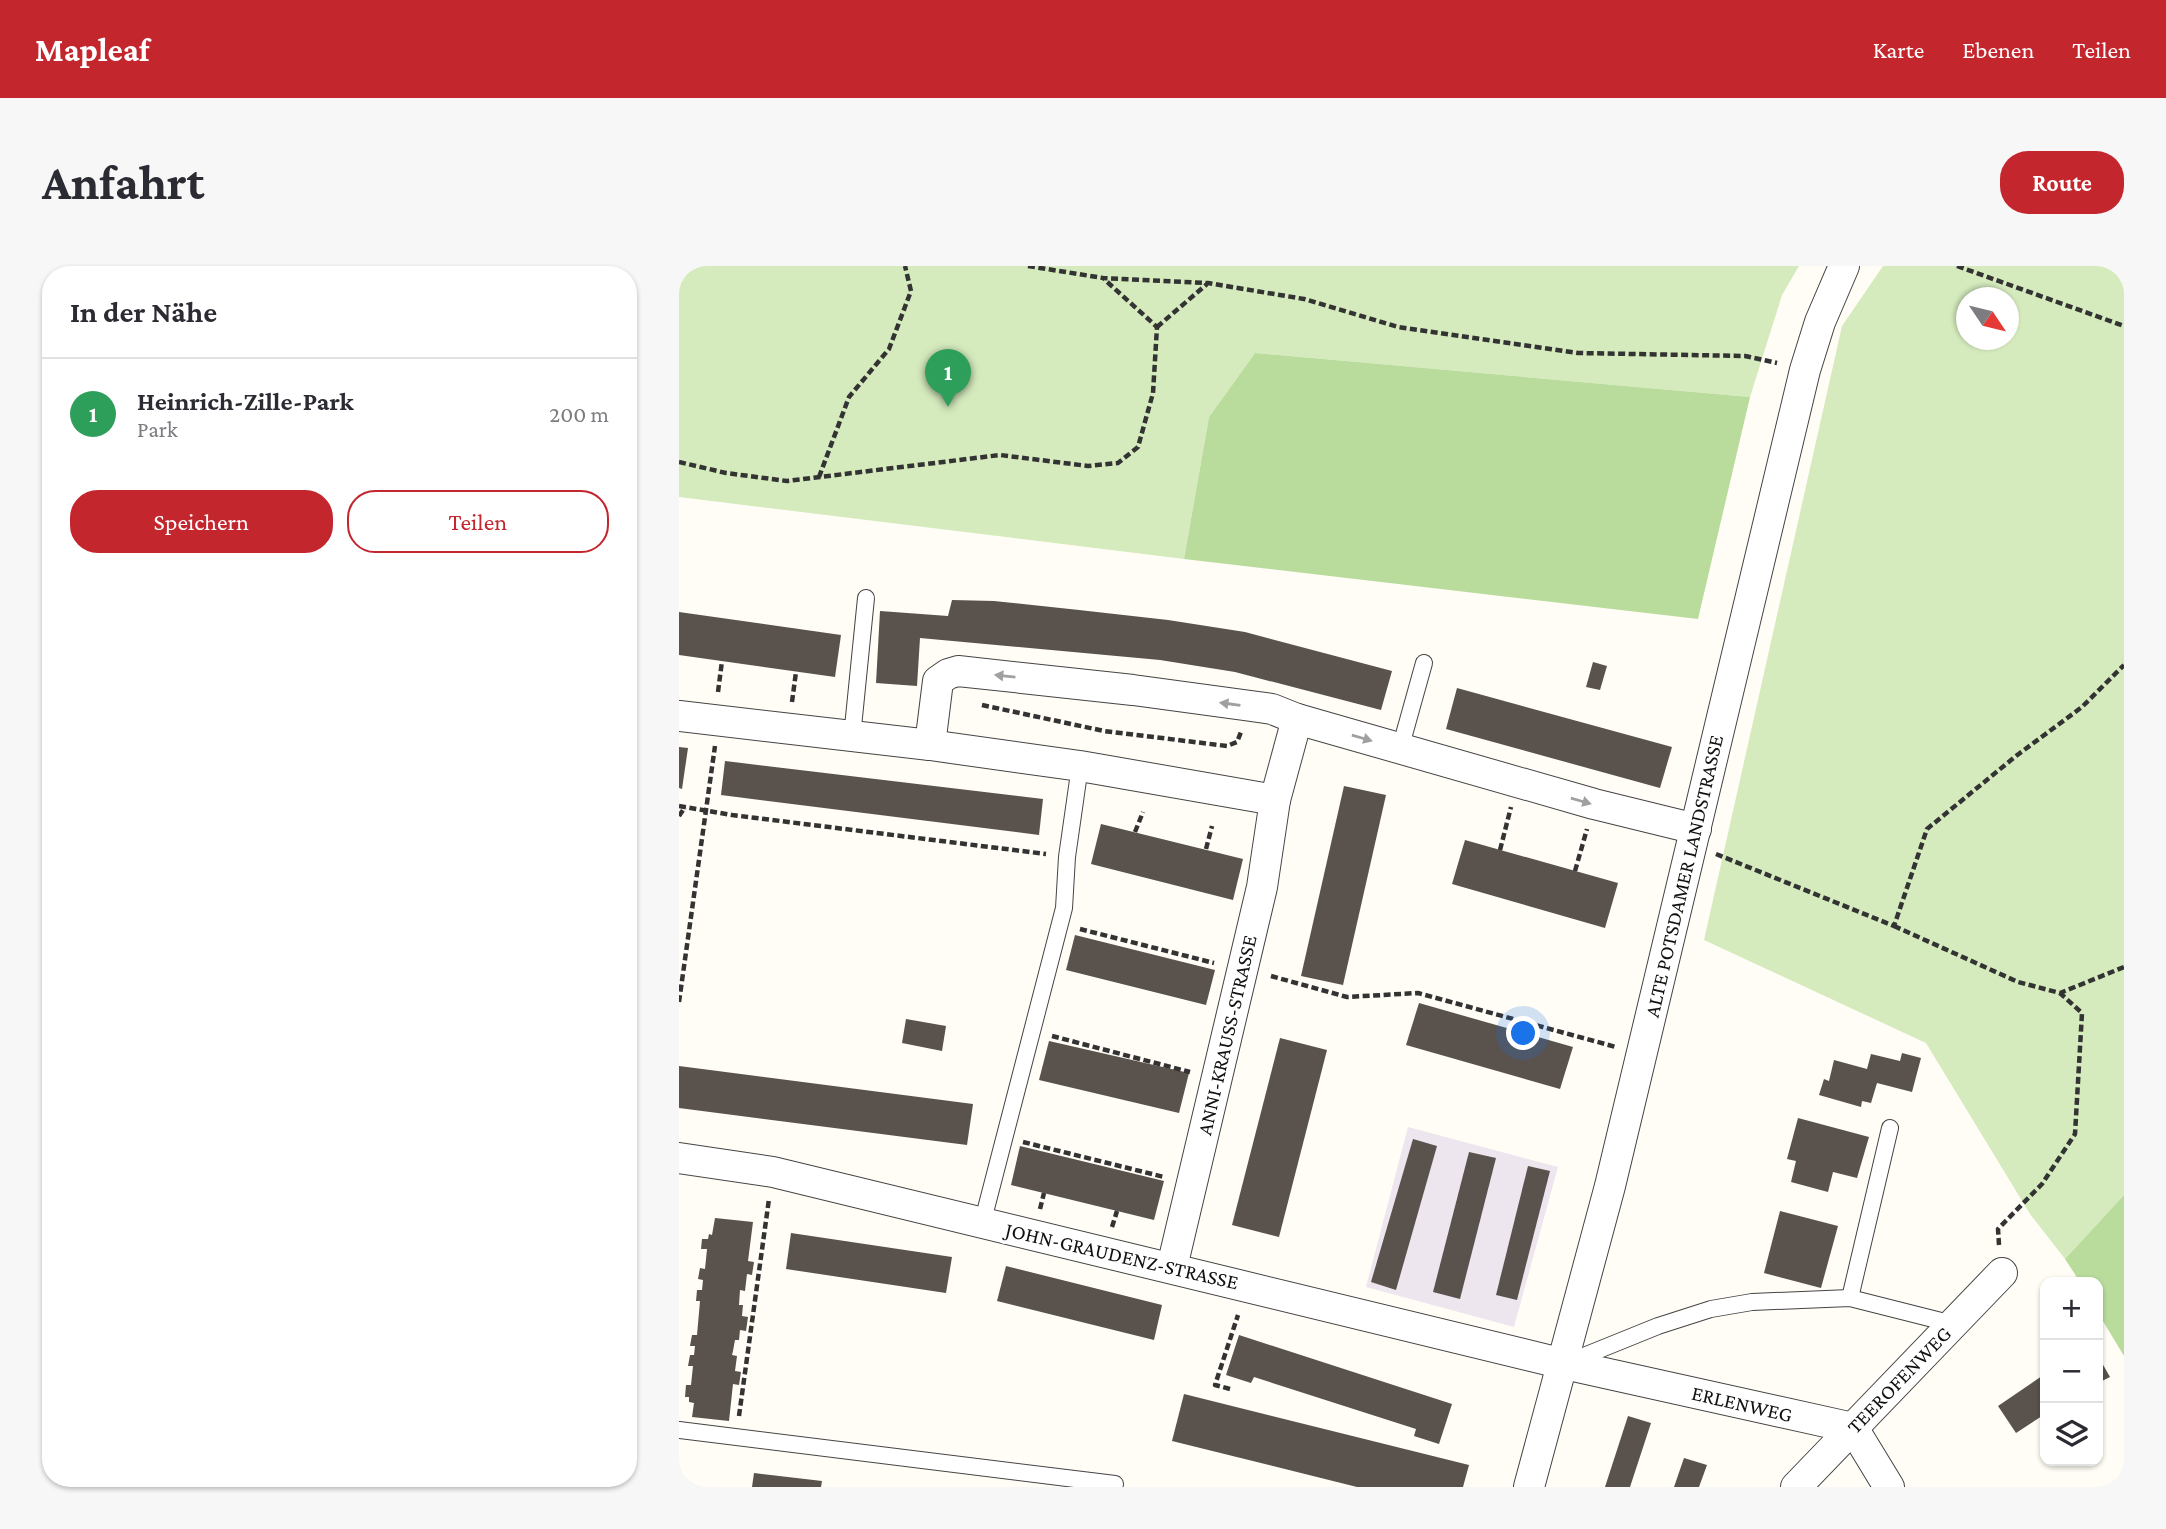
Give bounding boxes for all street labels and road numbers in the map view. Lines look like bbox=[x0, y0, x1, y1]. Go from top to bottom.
street label: ALTE POTSDAMER LANDSTRASSE bbox=[1640, 732, 1728, 1020]
street label: ANNI-KRAUSS-STRASSE bbox=[1192, 933, 1262, 1137]
street label: JOHN-GRAUDENZ-STRASSE bbox=[1001, 1217, 1241, 1294]
street label: TEEROFENWEG bbox=[1842, 1322, 1956, 1438]
street label: ERLENWEG bbox=[1689, 1381, 1795, 1427]

